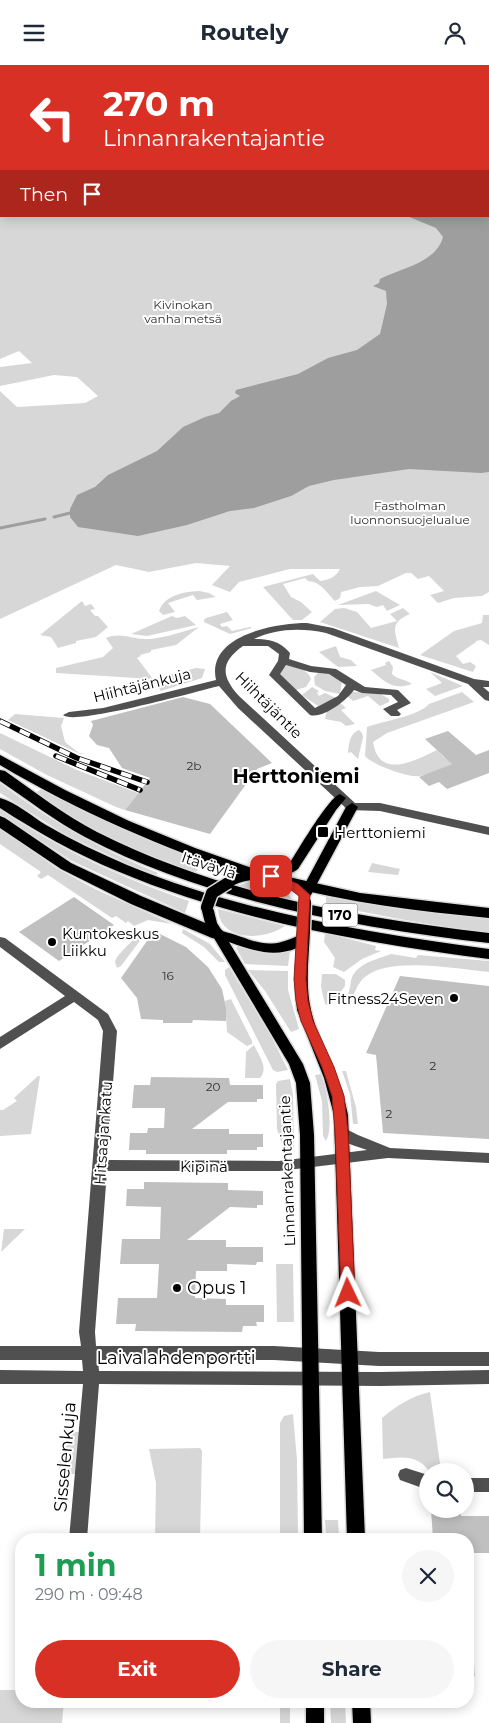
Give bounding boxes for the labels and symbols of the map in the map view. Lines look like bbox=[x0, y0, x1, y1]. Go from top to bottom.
park label: Kivinokan vanha metsä bbox=[144, 297, 222, 326]
park label: Fastholman luonnonsuojelualue bbox=[350, 498, 470, 527]
street label: Hiihtäjänkuja bbox=[91, 664, 193, 706]
street label: Hiihtäjäntie bbox=[231, 667, 307, 743]
house number: 2b bbox=[187, 758, 201, 773]
district label: Herttoniemi bbox=[232, 764, 360, 788]
place label: Herttoniemi bbox=[334, 823, 426, 842]
marker: Herttoniemi bbox=[316, 825, 330, 839]
street label: Itäväylä bbox=[179, 847, 239, 883]
pin bbox=[250, 855, 292, 897]
road number: 170 bbox=[322, 903, 358, 927]
place label: Kuntokeskus Liikku bbox=[62, 924, 159, 960]
marker: Kuntokeskus Liikku bbox=[46, 936, 58, 948]
house number: 16 bbox=[162, 968, 174, 983]
place label: Fitness24Seven bbox=[328, 989, 444, 1008]
marker: Fitness24Seven bbox=[448, 992, 460, 1004]
house number: 2 bbox=[430, 1058, 437, 1073]
house number: 20 bbox=[206, 1079, 220, 1094]
street label: Hitsaajankatu bbox=[90, 1080, 116, 1186]
street label: Linnanrakentajantie bbox=[275, 1095, 299, 1247]
house number: 2 bbox=[386, 1106, 393, 1121]
street label: Kipinä bbox=[180, 1157, 228, 1176]
position arrow bbox=[321, 1266, 373, 1318]
place label: Opus 1 bbox=[187, 1277, 246, 1299]
marker: Opus 1 bbox=[171, 1282, 183, 1294]
street label: Laivalahdenportti bbox=[96, 1347, 256, 1369]
street label: Sisselenkuja bbox=[49, 1401, 81, 1513]

